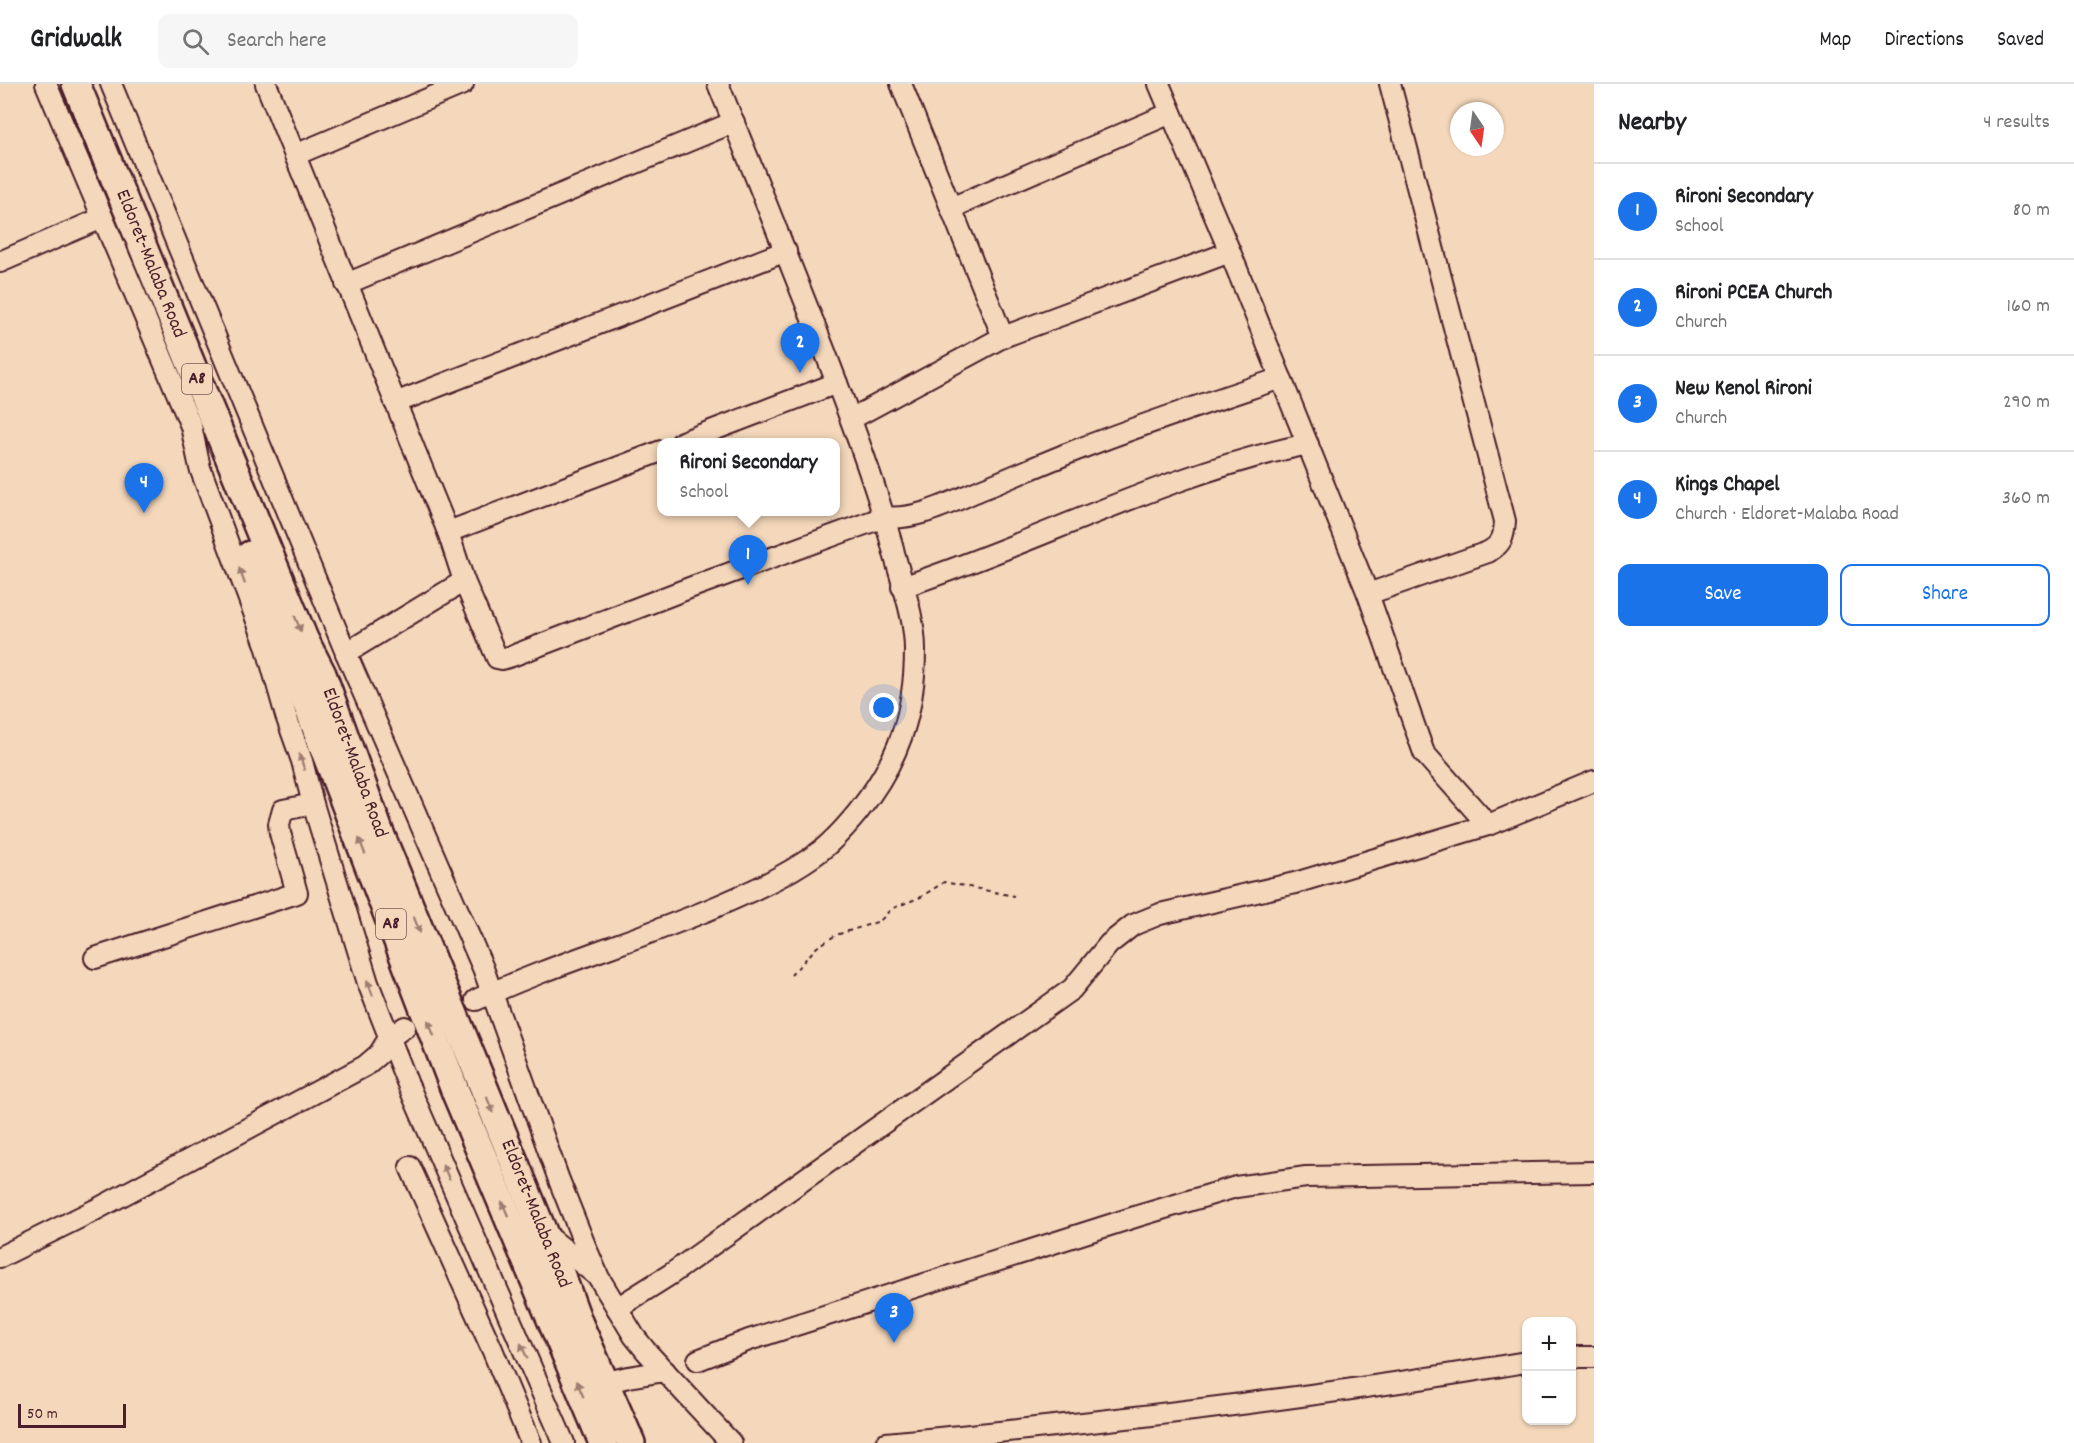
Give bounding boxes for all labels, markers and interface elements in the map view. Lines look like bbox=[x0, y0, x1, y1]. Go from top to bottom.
search box bbox=[158, 14, 578, 68]
text: Gridwalk bbox=[30, 21, 122, 61]
icon: search bbox=[179, 25, 212, 58]
text: Search here bbox=[227, 26, 327, 57]
text: Map bbox=[1820, 26, 1851, 56]
text: Directions bbox=[1884, 26, 1964, 56]
text: Saved bbox=[1997, 26, 2044, 56]
north arrow bbox=[1450, 102, 1504, 156]
text: Nearby bbox=[1618, 105, 1686, 142]
text: 4 results bbox=[1983, 109, 2050, 137]
text: Rironi Secondary bbox=[1675, 182, 1813, 213]
street label: Eldoret-Malaba Road bbox=[107, 186, 193, 342]
text: 1 bbox=[1635, 197, 1640, 225]
text: 80 m bbox=[2013, 197, 2050, 225]
text: School bbox=[1675, 213, 1724, 241]
text: Rironi PCEA Church bbox=[1675, 278, 1832, 309]
text: 2 bbox=[1633, 293, 1642, 321]
text: 160 m bbox=[2007, 293, 2050, 321]
text: Church bbox=[1675, 309, 1727, 337]
pin: 2 bbox=[780, 324, 820, 373]
road number: A8 bbox=[182, 364, 212, 394]
text: New Kenol Rironi bbox=[1675, 374, 1812, 405]
text: 3 bbox=[1633, 389, 1642, 417]
text: 290 m bbox=[2003, 389, 2050, 417]
text: Church bbox=[1675, 405, 1727, 433]
popup bbox=[657, 438, 840, 516]
text: Rironi Secondary bbox=[680, 448, 817, 479]
pin: 4 bbox=[124, 464, 164, 513]
text: Kings Chapel bbox=[1675, 470, 1780, 501]
text: School bbox=[680, 479, 728, 507]
text: 4 bbox=[1633, 485, 1642, 513]
text: 360 m bbox=[2002, 485, 2050, 513]
text: Church · Eldoret-Malaba Road bbox=[1675, 501, 1899, 529]
pin: 1 bbox=[728, 536, 768, 585]
button: Save bbox=[1618, 564, 1828, 626]
button: Share bbox=[1840, 564, 2050, 626]
one-way arrow bbox=[236, 567, 246, 585]
one-way arrow bbox=[293, 615, 303, 633]
street label: Eldoret-Malaba Road bbox=[314, 684, 394, 842]
your location bbox=[869, 693, 898, 722]
one-way arrow bbox=[296, 752, 306, 770]
one-way arrow bbox=[356, 837, 366, 855]
road number: A8 bbox=[376, 909, 406, 939]
one-way arrow bbox=[412, 916, 422, 934]
one-way arrow bbox=[365, 979, 375, 997]
one-way arrow bbox=[426, 1019, 436, 1037]
one-way arrow bbox=[485, 1097, 495, 1115]
street label: Eldoret-Malaba Road bbox=[492, 1136, 578, 1292]
one-way arrow bbox=[441, 1163, 451, 1181]
one-way arrow bbox=[500, 1200, 509, 1218]
pin: 3 bbox=[874, 1294, 914, 1343]
map controls bbox=[1522, 1317, 1576, 1425]
button: + bbox=[1522, 1317, 1576, 1371]
one-way arrow bbox=[519, 1342, 528, 1360]
button: − bbox=[1522, 1371, 1576, 1425]
one-way arrow bbox=[575, 1380, 584, 1398]
scale bar bbox=[18, 1401, 126, 1428]
text: 50 m bbox=[27, 1403, 58, 1426]

